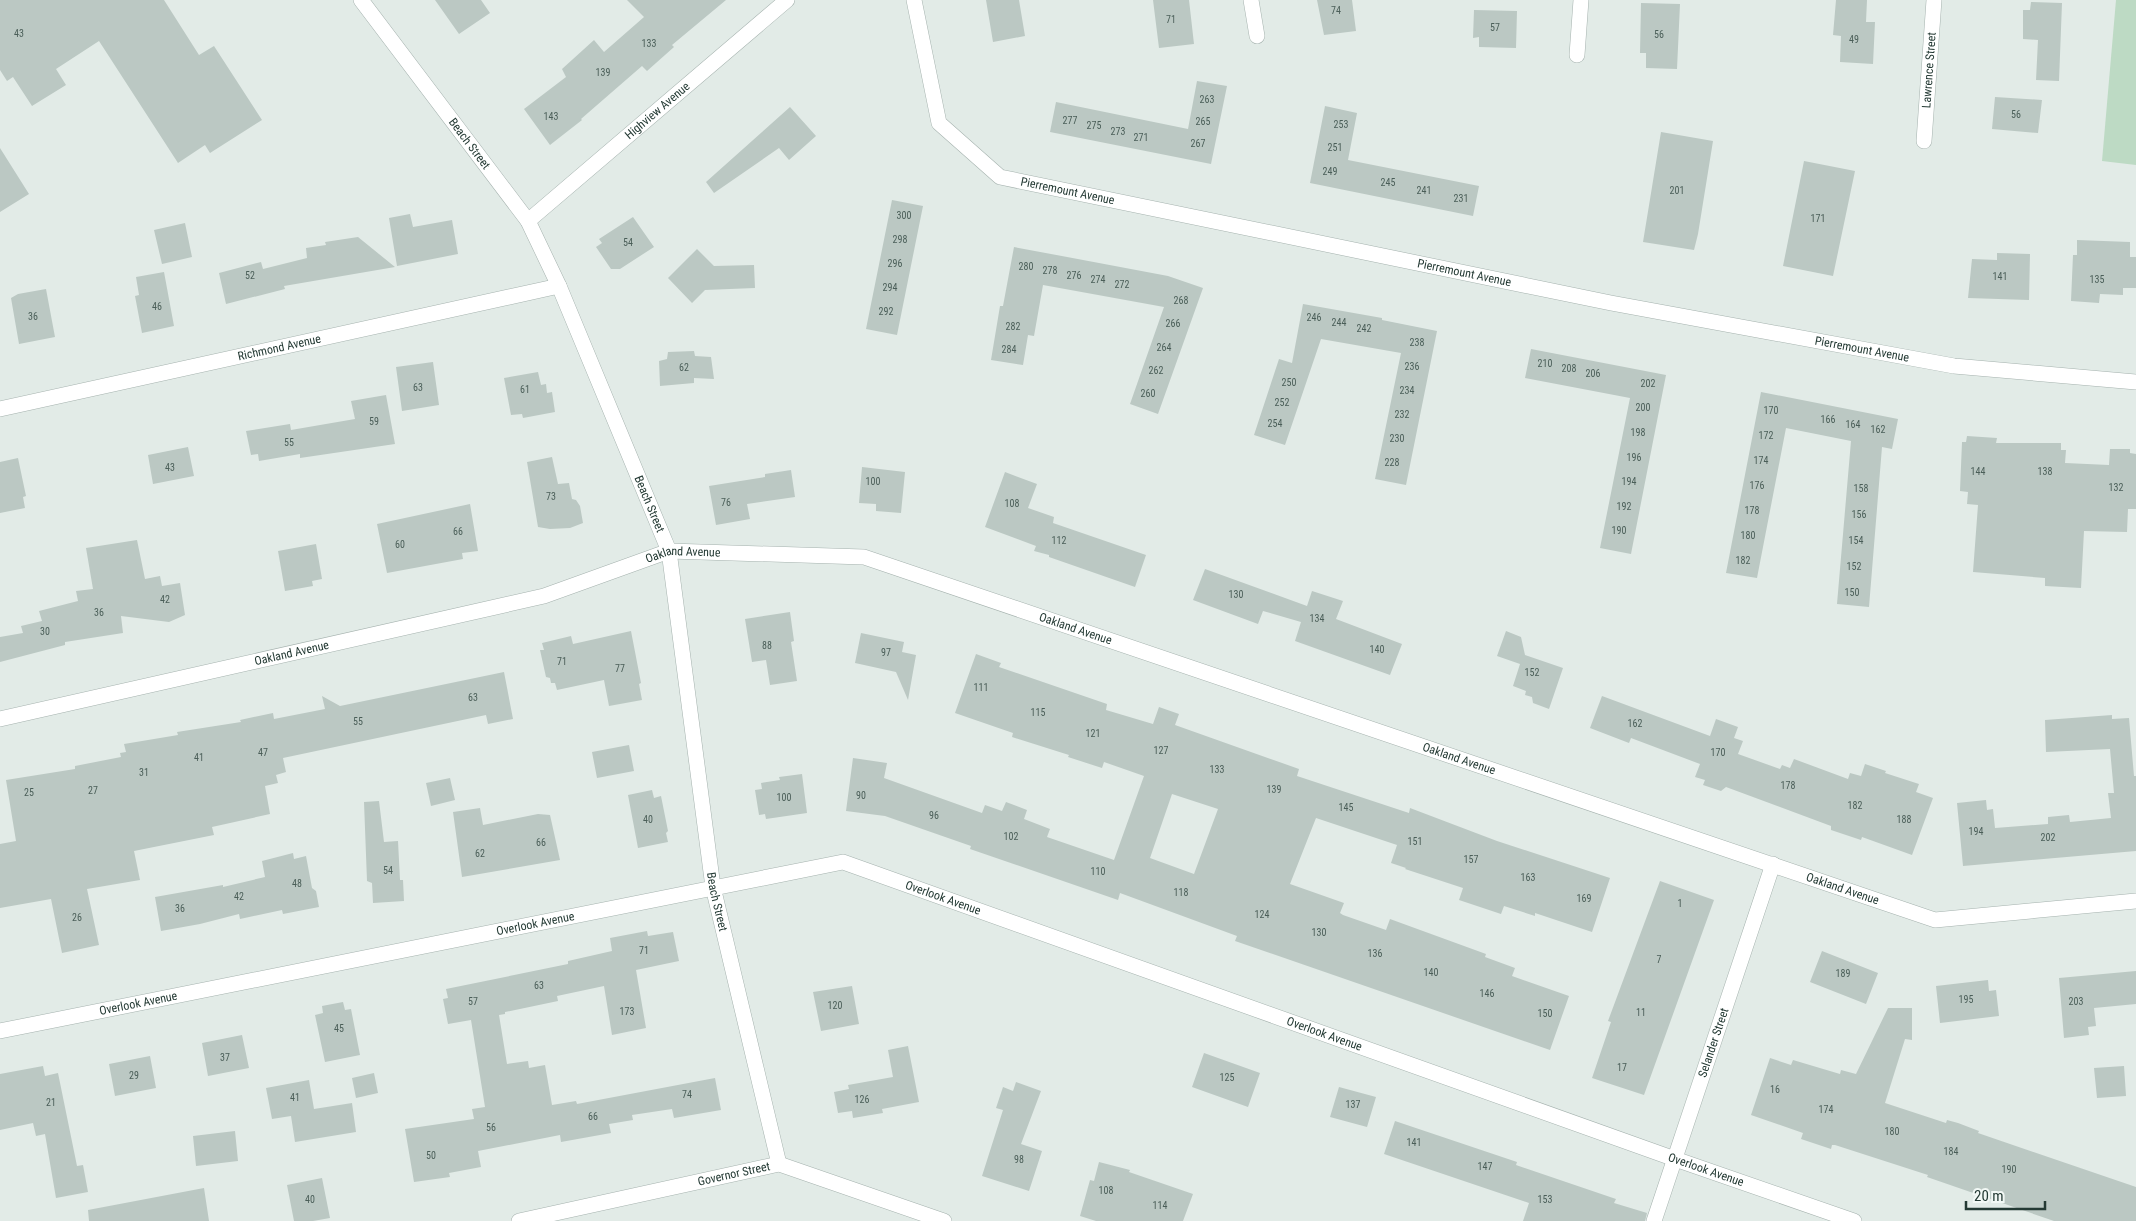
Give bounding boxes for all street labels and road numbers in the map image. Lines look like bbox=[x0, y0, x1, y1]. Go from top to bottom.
street label: Lawrence Street bbox=[1919, 31, 1939, 109]
street label: Highview Avenue bbox=[622, 79, 693, 142]
street label: Beach Street bbox=[446, 115, 494, 172]
street label: Pierremount Avenue bbox=[1019, 174, 1116, 208]
street label: Pierremount Avenue bbox=[1416, 256, 1513, 289]
street label: Richmond Avenue bbox=[236, 332, 323, 363]
street label: Pierremount Avenue bbox=[1814, 334, 1911, 365]
street label: Beach Street bbox=[631, 473, 668, 535]
street label: Oakland Avenue bbox=[643, 544, 721, 566]
street label: Oakland Avenue bbox=[1037, 610, 1114, 648]
street label: Oakland Avenue bbox=[253, 638, 331, 668]
street label: Oakland Avenue bbox=[1421, 740, 1498, 778]
street label: Oakland Avenue bbox=[1804, 870, 1881, 908]
street label: Beach Street bbox=[704, 871, 730, 933]
street label: Overlook Avenue bbox=[903, 878, 983, 918]
street label: Overlook Avenue bbox=[495, 909, 576, 938]
street label: Overlook Avenue bbox=[98, 989, 179, 1018]
street label: Selander Street bbox=[1695, 1006, 1732, 1079]
street label: Overlook Avenue bbox=[1285, 1014, 1364, 1054]
street label: Overlook Avenue bbox=[1666, 1150, 1746, 1189]
street label: Governor Street bbox=[696, 1159, 772, 1189]

